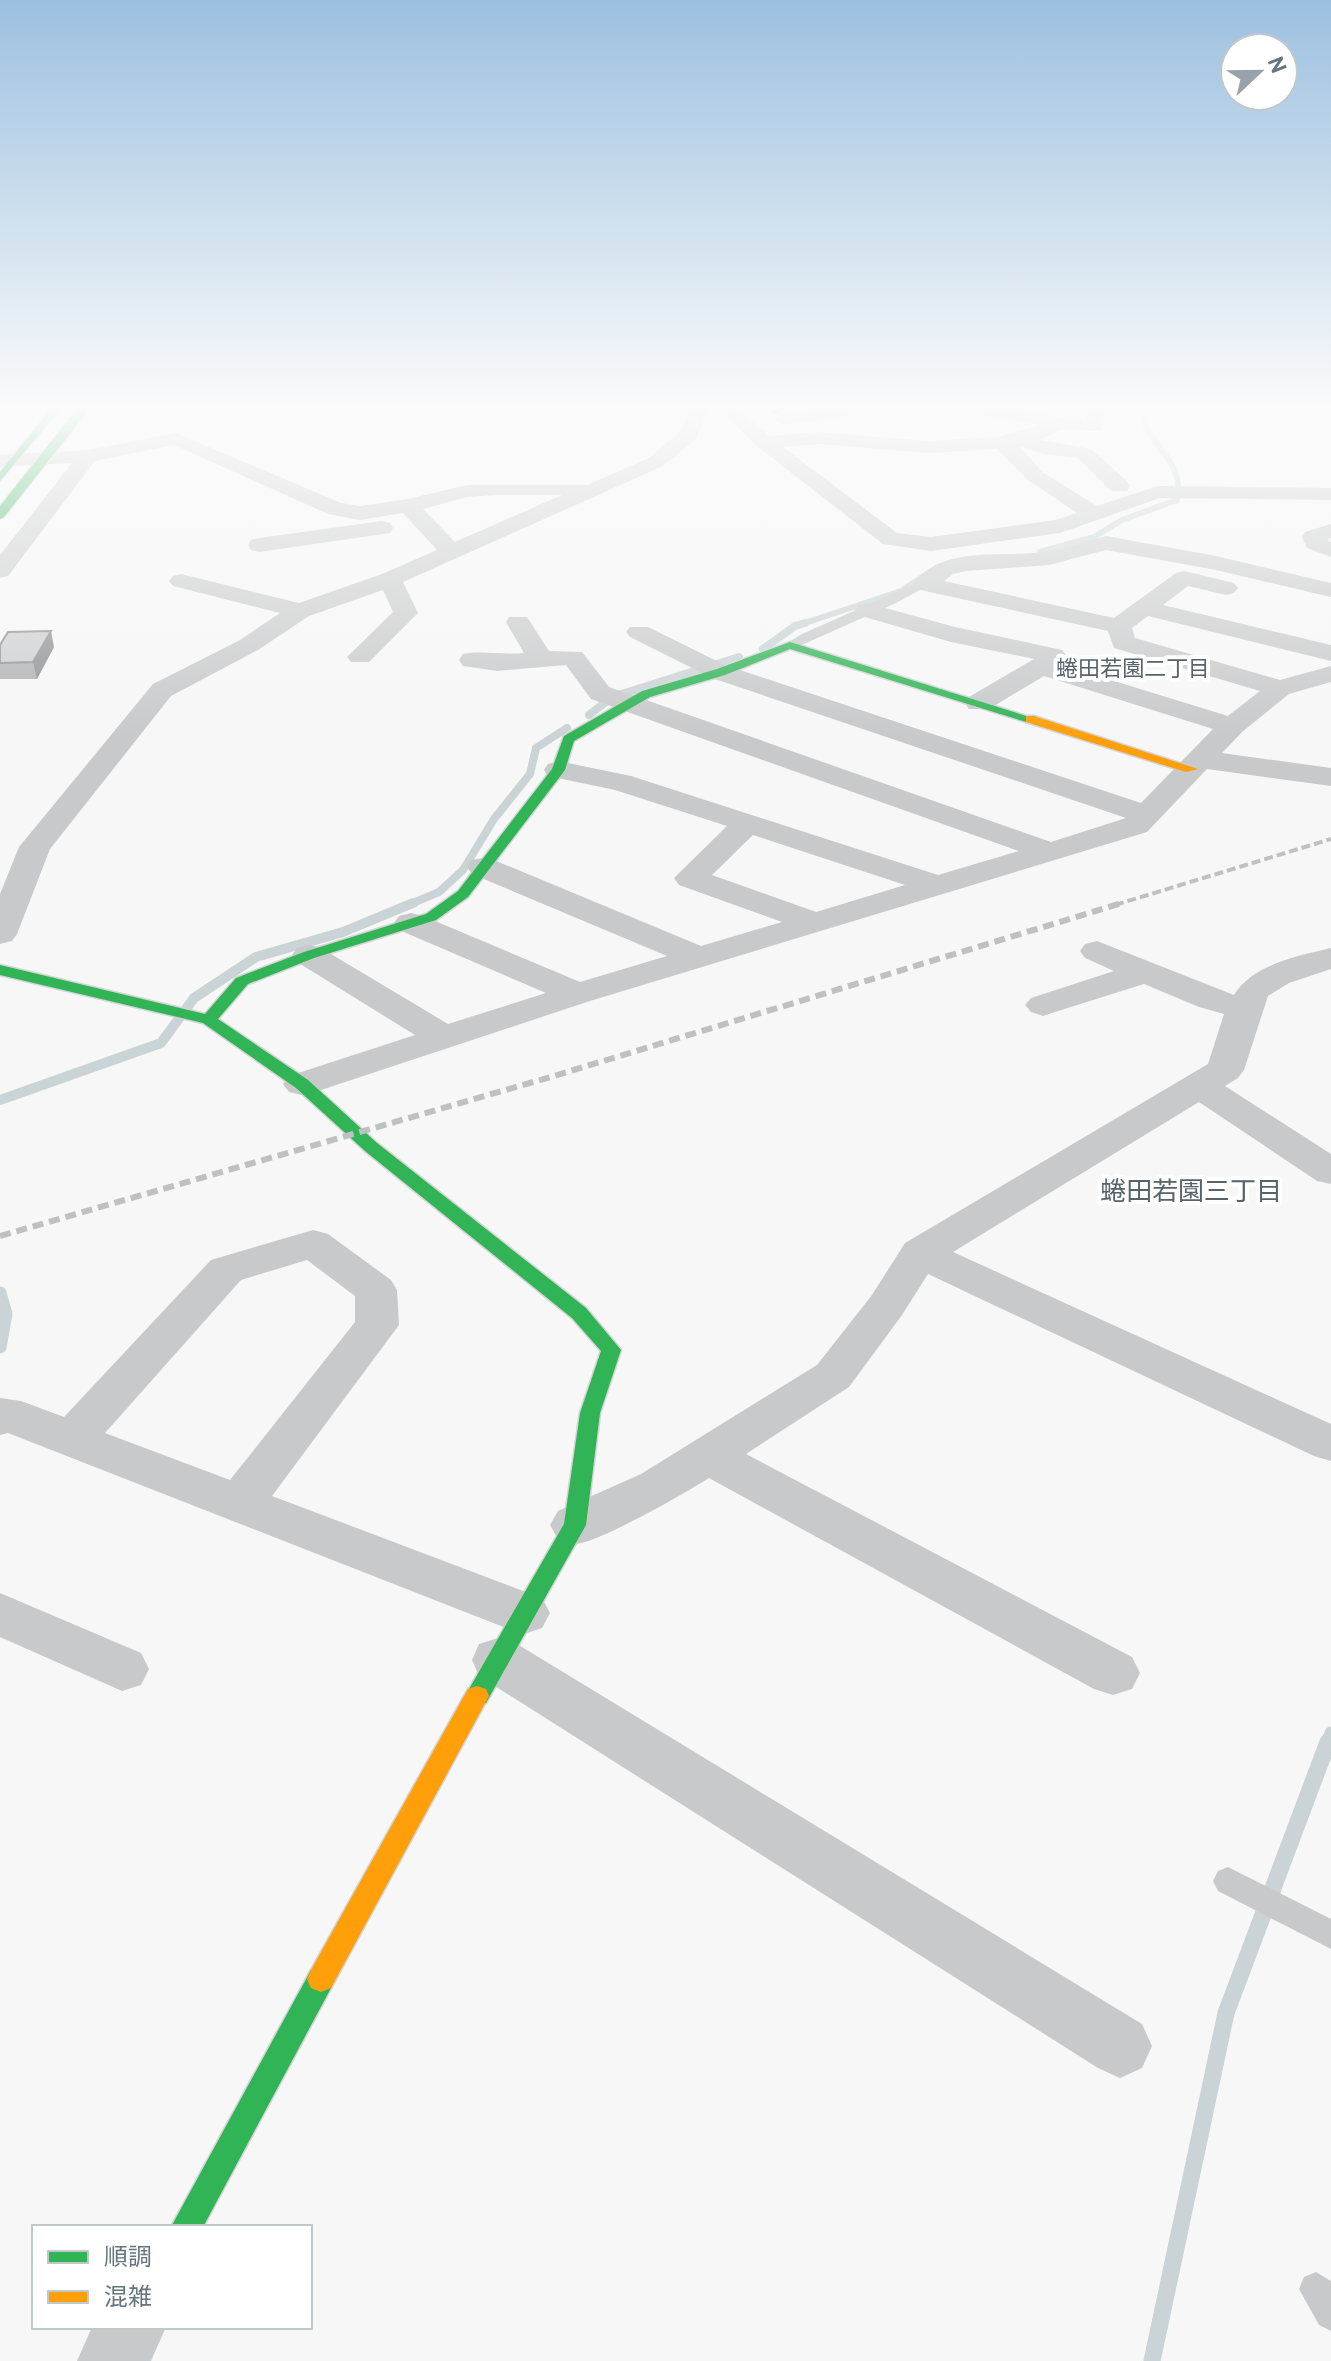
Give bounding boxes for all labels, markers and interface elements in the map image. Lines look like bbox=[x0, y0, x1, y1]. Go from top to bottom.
north arrow bbox=[1219, 32, 1299, 112]
text: N bbox=[1260, 53, 1291, 78]
district label: 蜷田若園二丁目 bbox=[1056, 657, 1210, 684]
district label: 蜷田若園三丁目 bbox=[1100, 1177, 1282, 1210]
legend bbox=[32, 2225, 312, 2329]
text: 順調 bbox=[104, 2244, 152, 2274]
text: 混雑 bbox=[104, 2284, 152, 2314]

